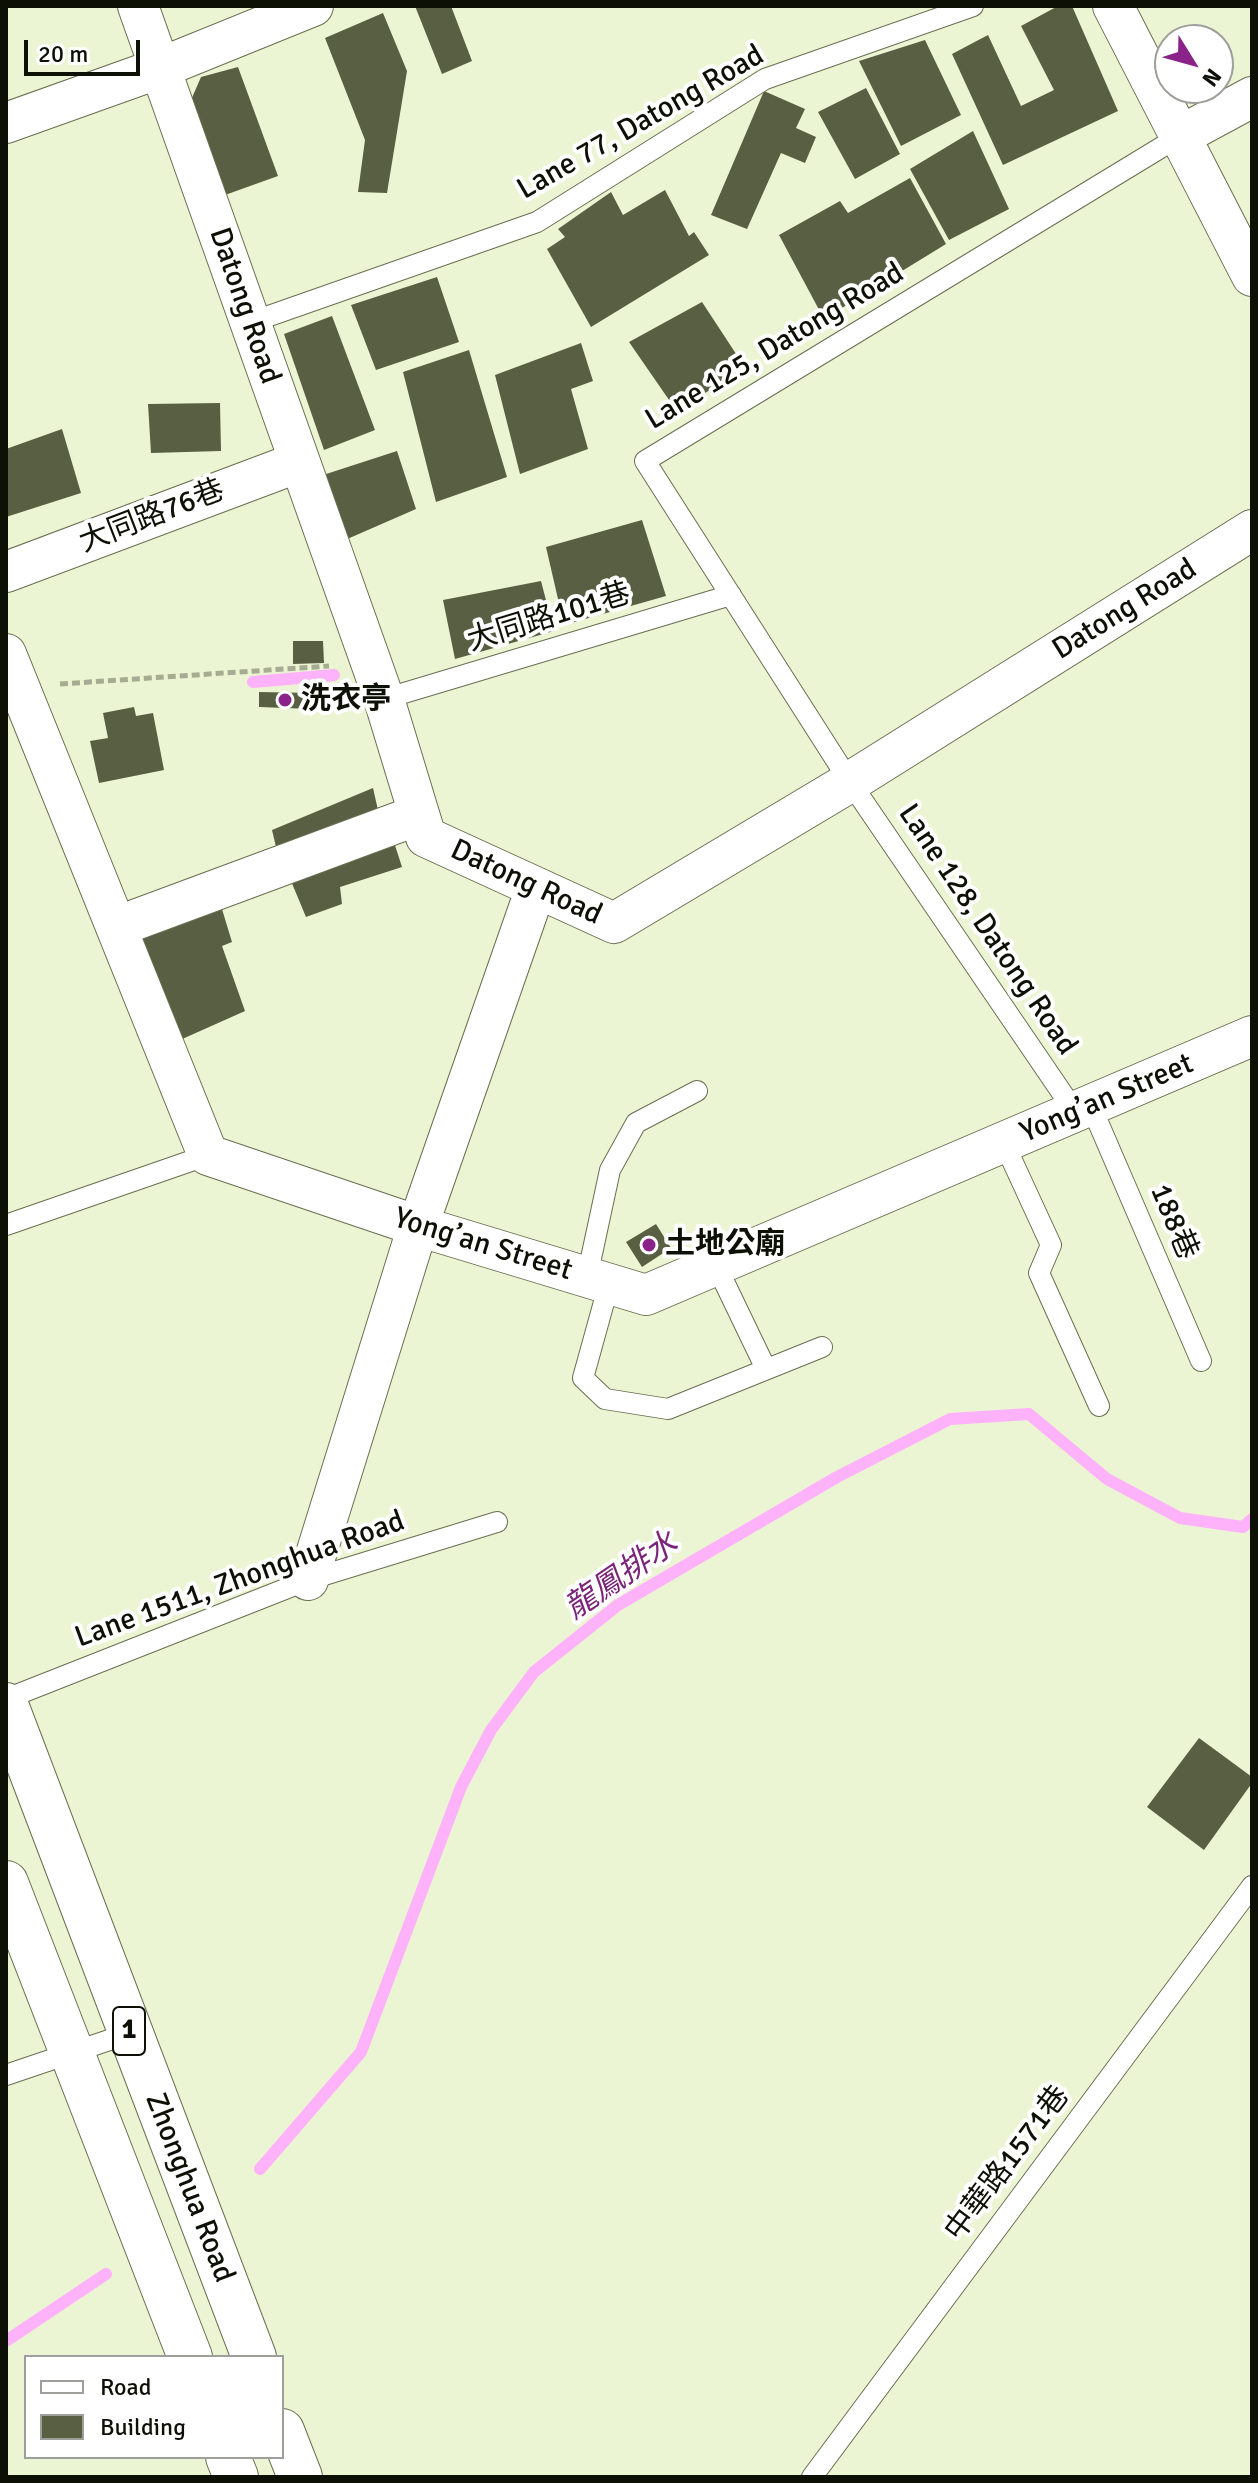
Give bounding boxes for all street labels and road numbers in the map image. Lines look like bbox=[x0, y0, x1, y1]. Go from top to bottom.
street label: Lane 77, Datong Road bbox=[511, 38, 771, 208]
street label: Datong Road bbox=[200, 223, 288, 389]
street label: Lane 125, Datong Road bbox=[639, 256, 911, 438]
street label: 大同路76巷 bbox=[74, 473, 230, 561]
street label: Datong Road bbox=[1046, 552, 1204, 668]
street label: 大同路101巷 bbox=[463, 576, 635, 660]
street label: Lane 128, Datong Road bbox=[890, 798, 1084, 1062]
street label: Datong Road bbox=[445, 832, 607, 934]
street label: Yong’an Street bbox=[1015, 1046, 1199, 1152]
street label: 188巷 bbox=[1141, 1179, 1205, 1265]
street label: Yong’an Street bbox=[390, 1201, 576, 1289]
street label: Lane 1511, Zhonghua Road bbox=[70, 1504, 410, 1656]
road number: 1 bbox=[113, 2007, 145, 2055]
street label: 中華路1571巷 bbox=[938, 2079, 1078, 2249]
street label: Zhonghua Road bbox=[136, 2088, 242, 2288]

